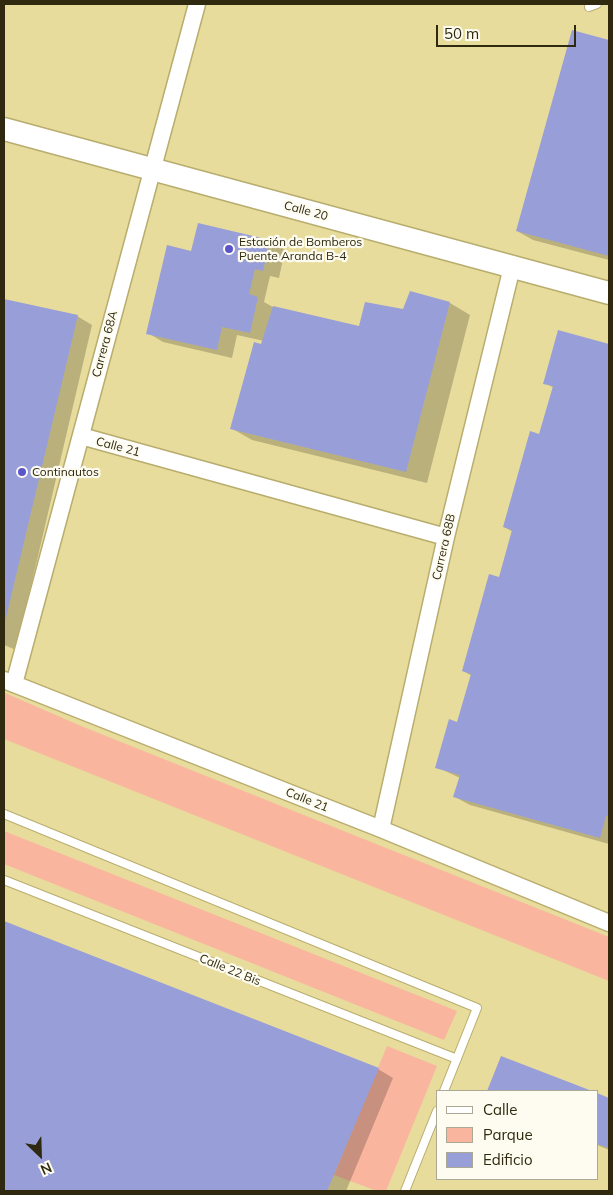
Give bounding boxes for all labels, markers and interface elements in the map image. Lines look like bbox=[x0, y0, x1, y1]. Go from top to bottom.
scale bar bbox=[438, 15, 578, 47]
text: 50 m bbox=[444, 24, 479, 43]
street label: Calle 20 bbox=[282, 198, 330, 224]
place label: Estación de Bomberos Puente Aranda B-4 bbox=[239, 235, 362, 263]
marker: Estación de Bomberos Puente Aranda B-4 bbox=[223, 243, 235, 255]
street label: Carrera 68A bbox=[89, 309, 121, 379]
street label: Calle 21 bbox=[94, 434, 142, 460]
place label: Continautos bbox=[32, 465, 99, 479]
marker: Continautos bbox=[16, 466, 28, 478]
street label: Carrera 68B bbox=[429, 512, 459, 582]
street label: Calle 21 bbox=[283, 785, 331, 815]
street label: Calle 22 Bis bbox=[197, 951, 263, 989]
legend bbox=[436, 1090, 598, 1180]
text: Calle bbox=[483, 1100, 517, 1119]
text: Parque bbox=[483, 1125, 533, 1144]
north arrow bbox=[15, 1130, 65, 1180]
text: Edificio bbox=[483, 1150, 533, 1169]
text: N bbox=[38, 1158, 55, 1179]

